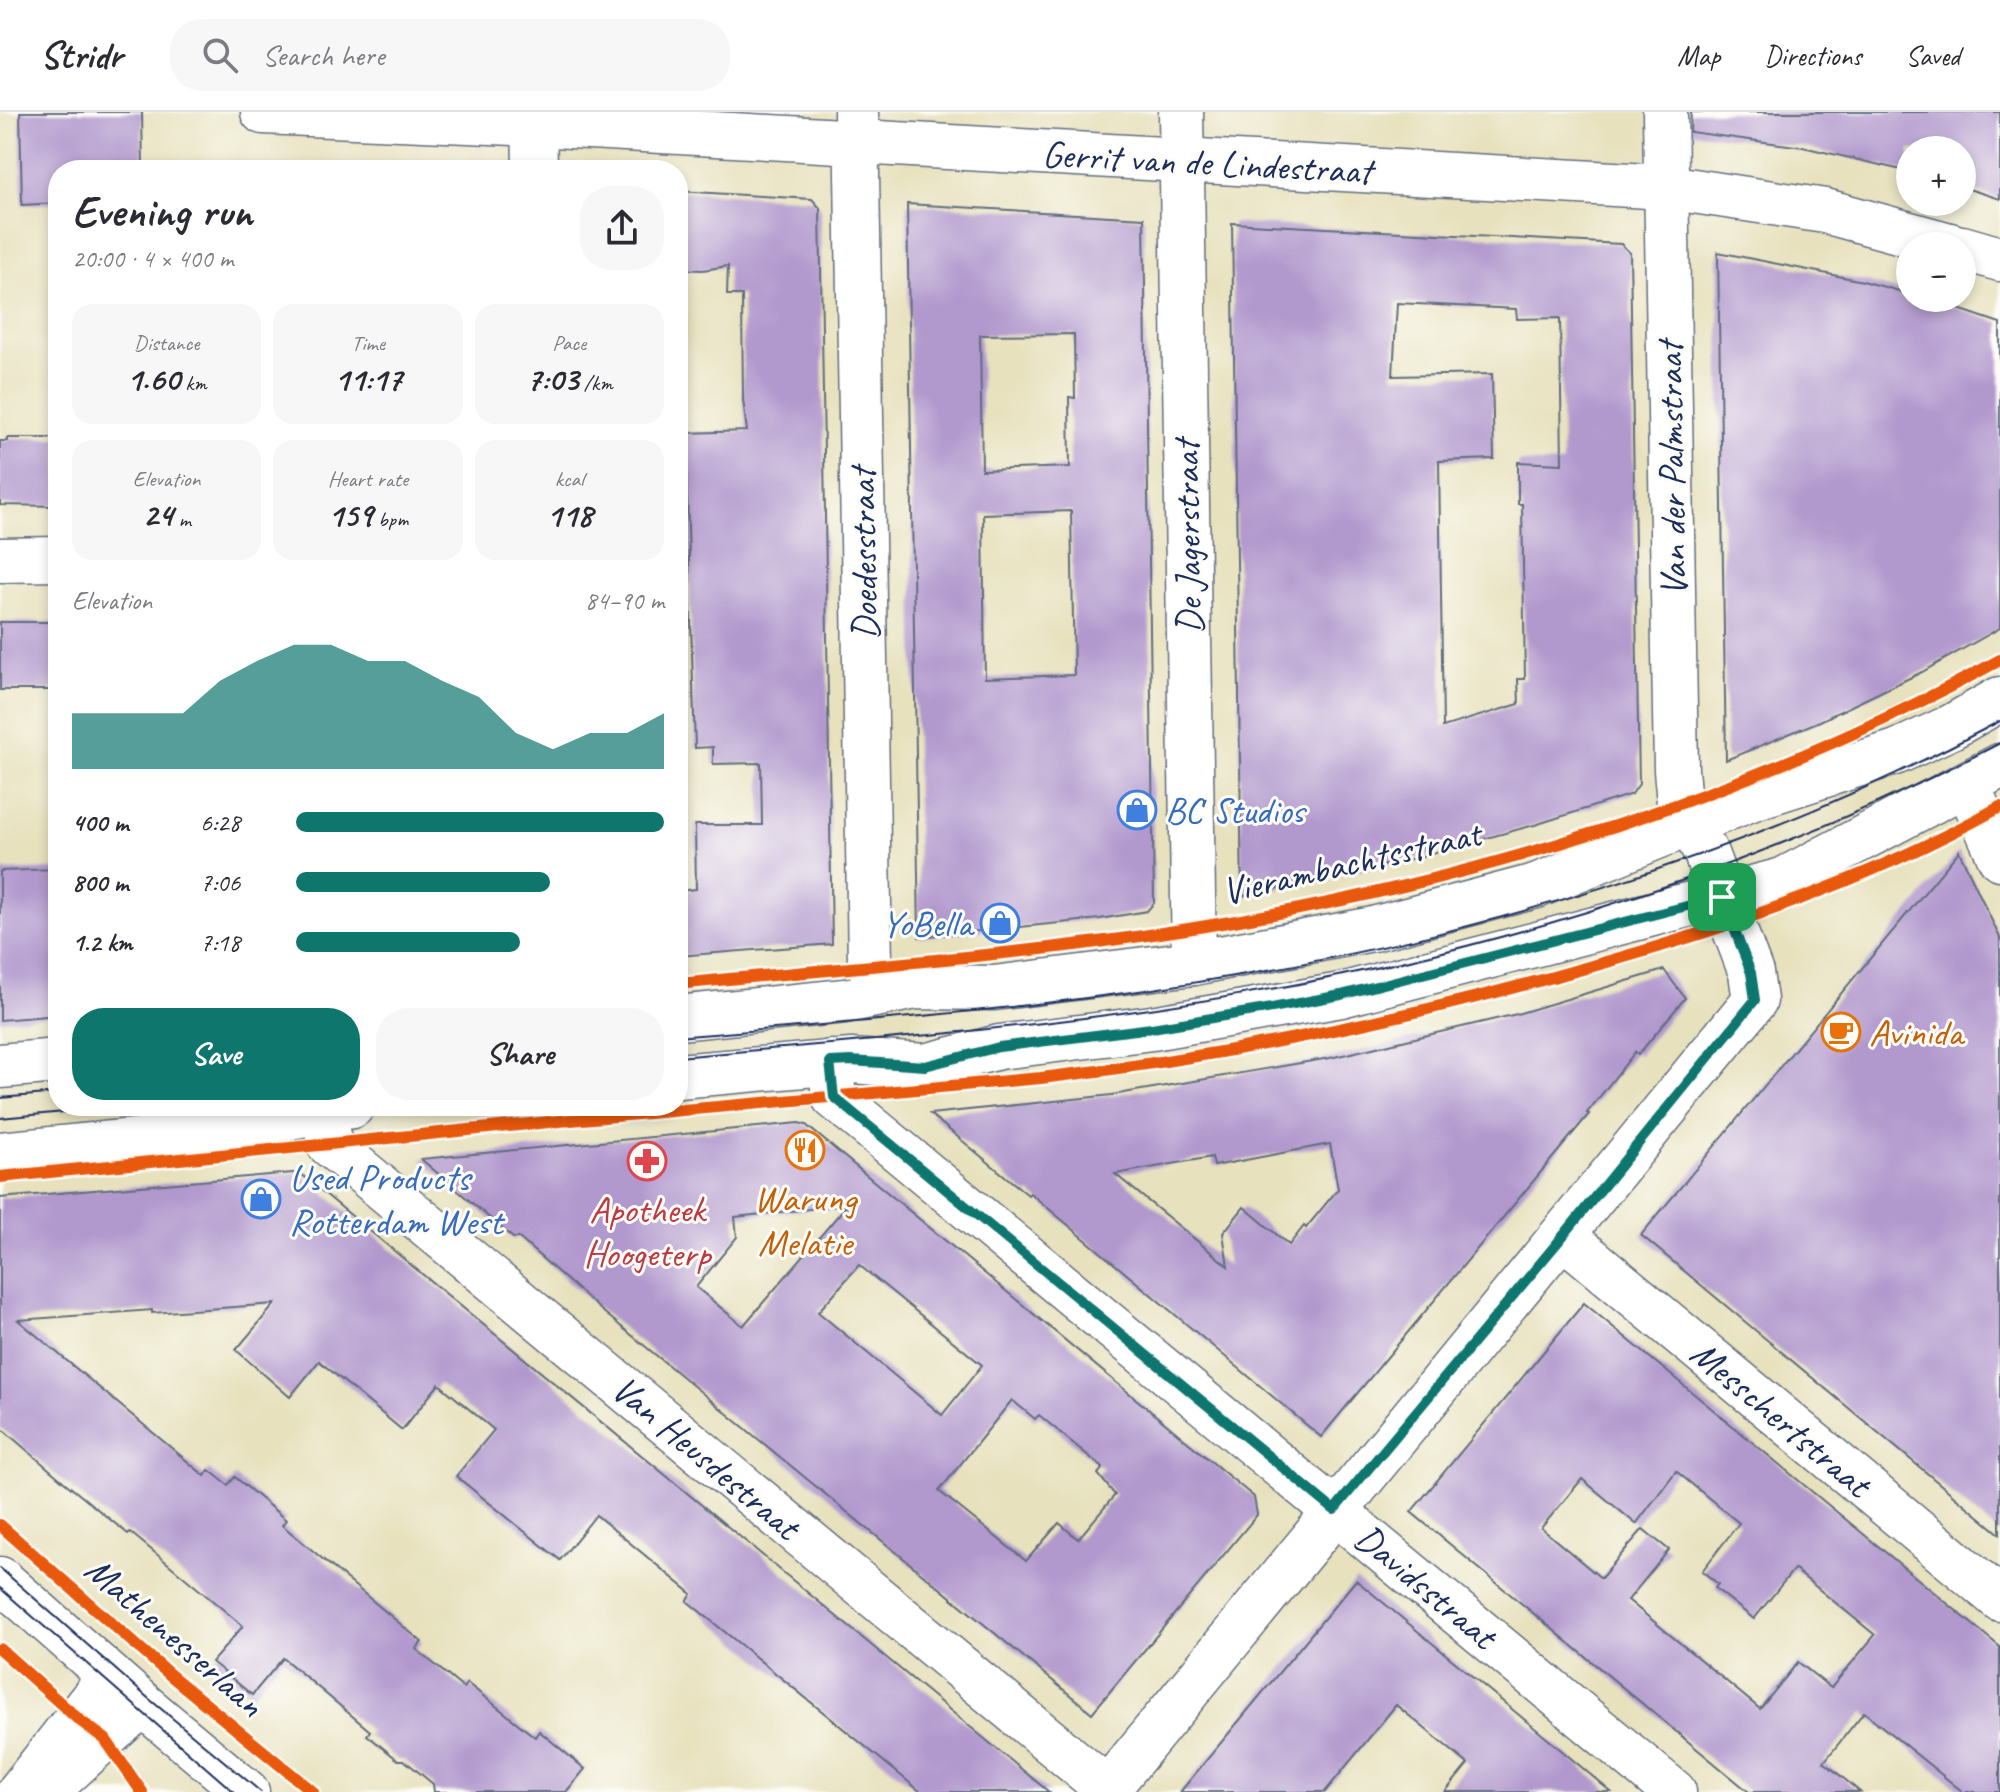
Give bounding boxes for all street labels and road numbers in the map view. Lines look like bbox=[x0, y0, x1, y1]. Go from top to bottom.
street label: Gerrit van de Lindestraat bbox=[1041, 130, 1378, 195]
street label: Van der Palmstraat bbox=[1646, 336, 1697, 597]
street label: De Jagerstraat bbox=[1162, 434, 1213, 634]
street label: Doedesstraat bbox=[838, 462, 888, 640]
street label: Vierambachtsstraat bbox=[1217, 809, 1488, 915]
street label: Messchertstraat bbox=[1681, 1330, 1883, 1509]
street label: Van Heusdestraat bbox=[602, 1365, 812, 1552]
street label: Davidsstraat bbox=[1346, 1514, 1508, 1661]
street label: Mathenesserlaan bbox=[76, 1546, 274, 1727]

